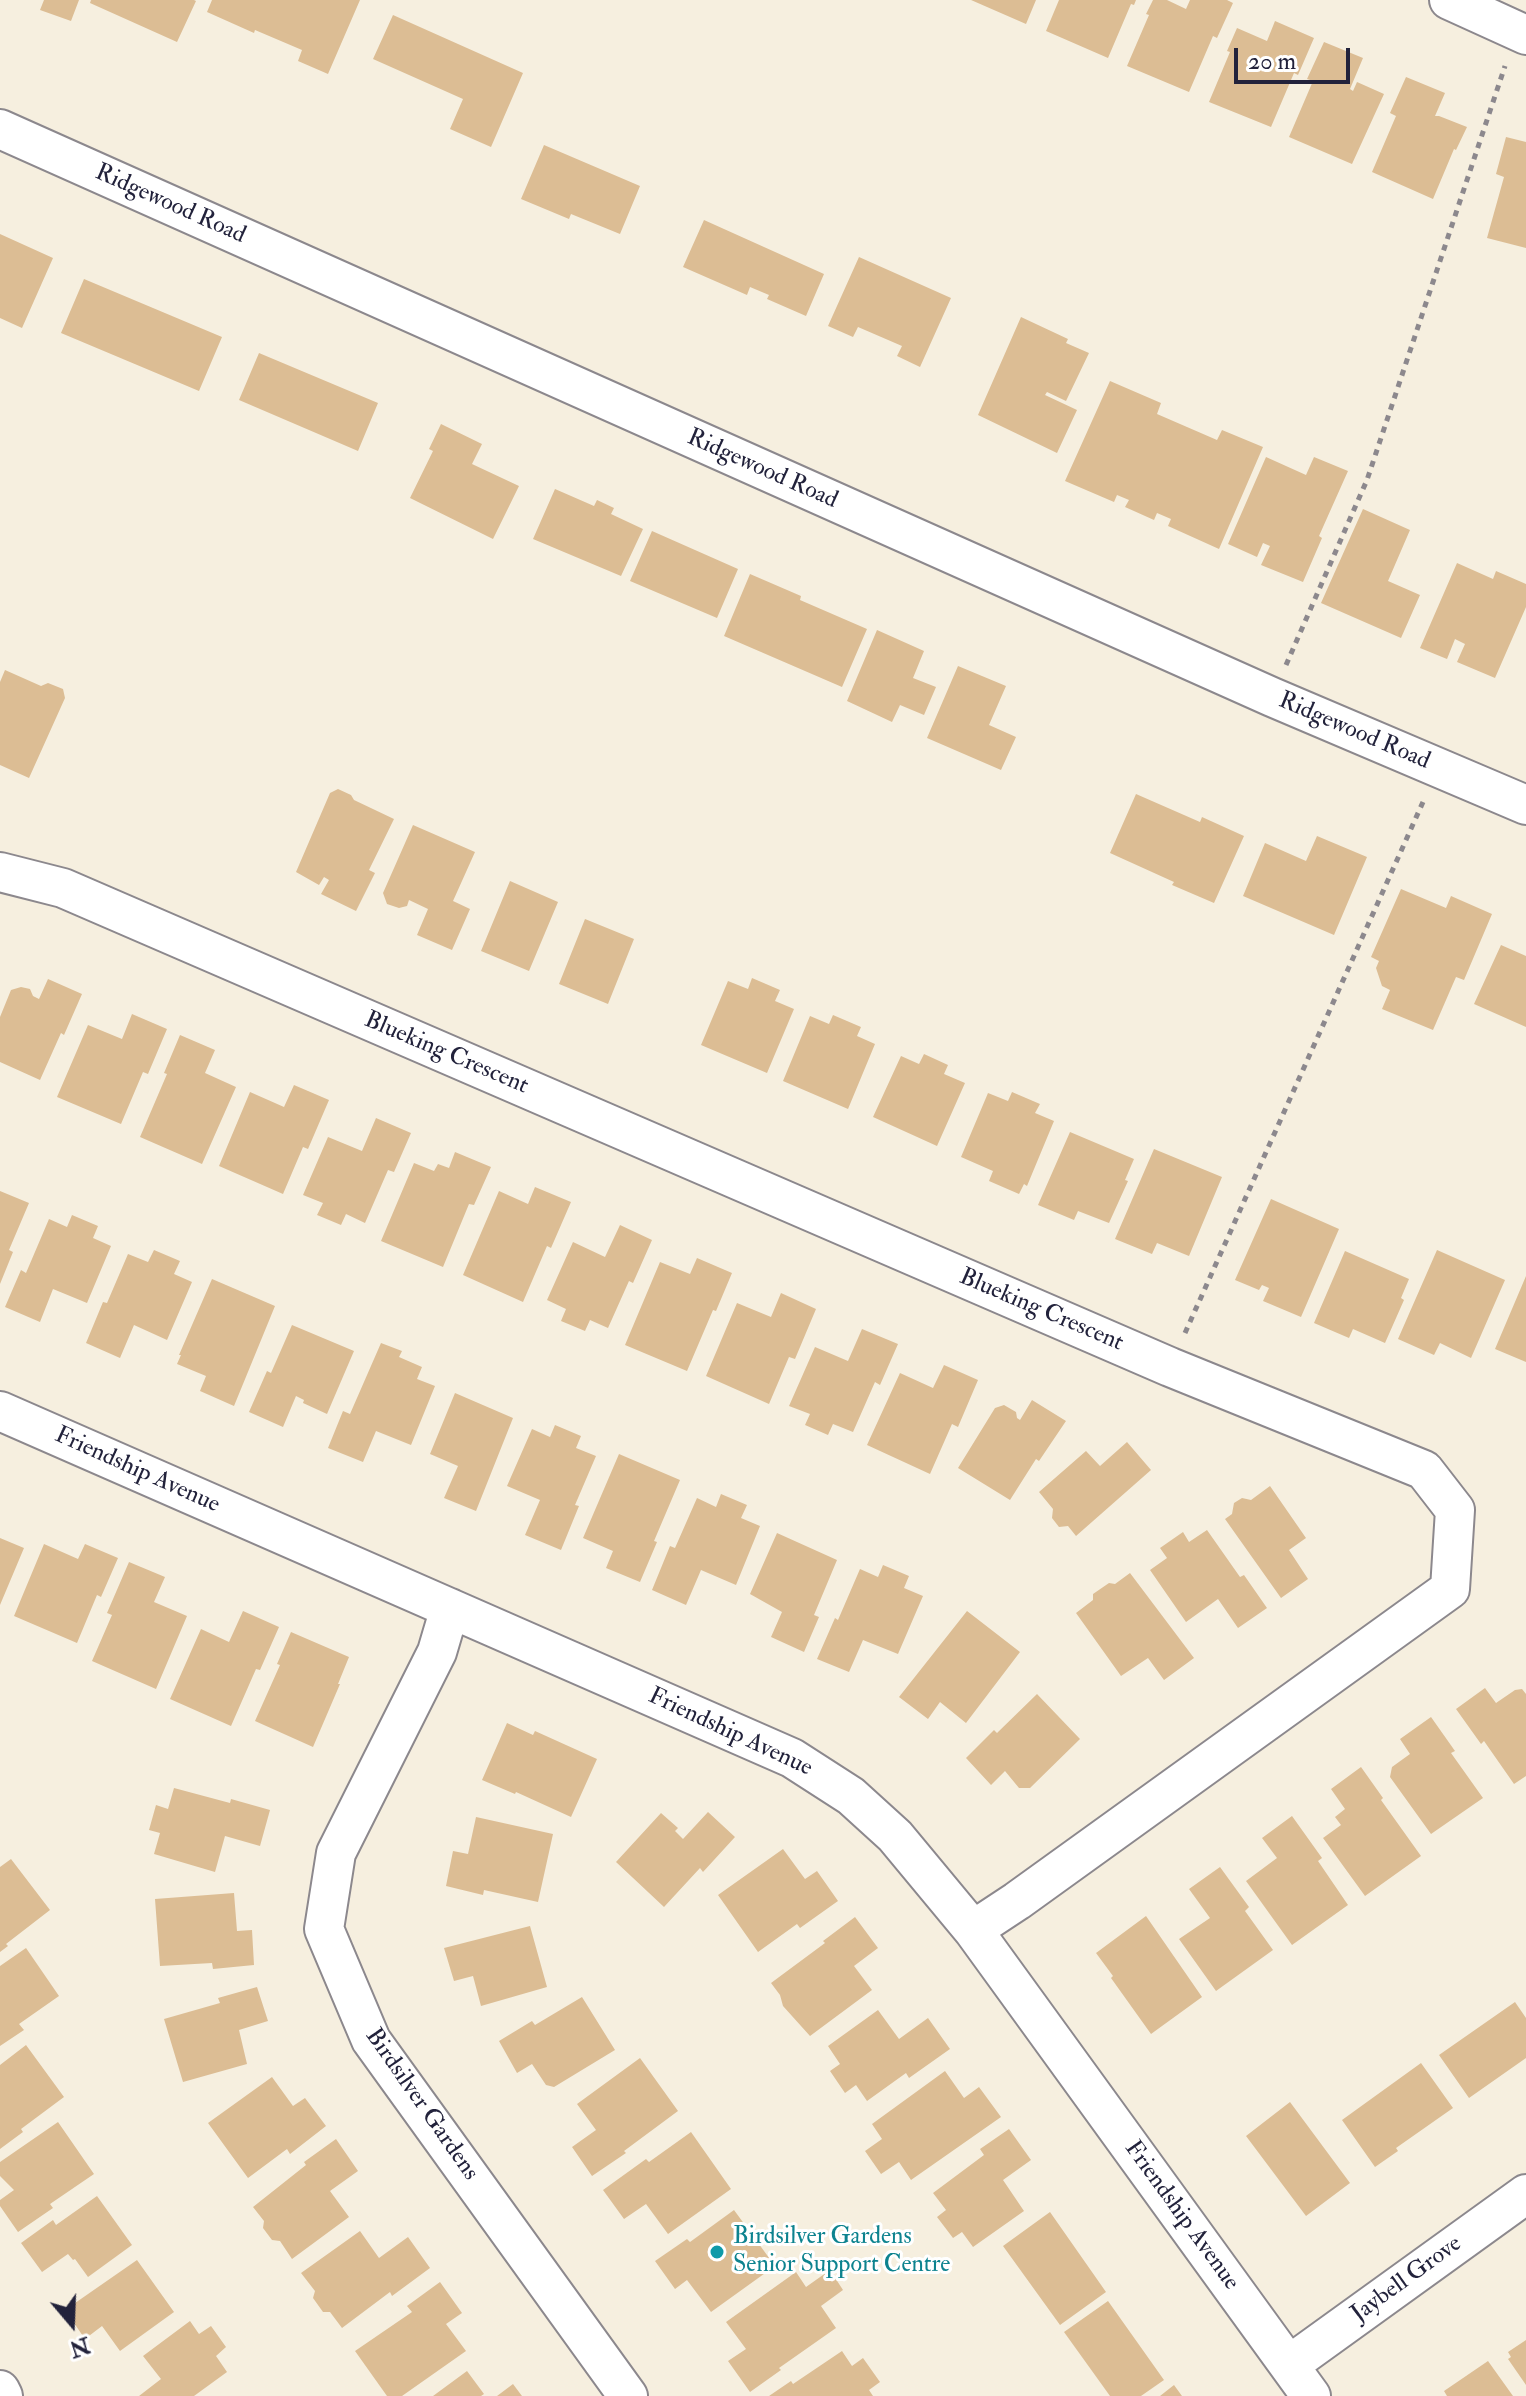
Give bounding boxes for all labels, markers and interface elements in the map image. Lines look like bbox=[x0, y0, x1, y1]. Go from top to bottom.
scale bar bbox=[1238, 32, 1354, 82]
text: 20 m bbox=[1248, 46, 1296, 77]
street label: Ridgewood Road bbox=[90, 159, 250, 251]
street label: Ridgewood Road bbox=[682, 424, 842, 516]
street label: Ridgewood Road bbox=[1274, 687, 1434, 777]
street label: Blueking Crescent bbox=[360, 1006, 532, 1102]
street label: Blueking Crescent bbox=[955, 1263, 1127, 1359]
street label: Friendship Avenue bbox=[50, 1422, 224, 1520]
street label: Friendship Avenue bbox=[643, 1682, 817, 1784]
street label: Birdsilver Gardens bbox=[358, 2024, 484, 2186]
street label: Friendship Avenue bbox=[1117, 2136, 1245, 2296]
place label: Birdsilver Gardens Senior Support Centre bbox=[733, 2224, 950, 2280]
street label: Jaybell Grove bbox=[1346, 2230, 1468, 2330]
marker: Birdsilver Gardens Senior Support Centre bbox=[708, 2243, 726, 2261]
north arrow bbox=[32, 2284, 112, 2364]
text: N bbox=[66, 2330, 94, 2363]

